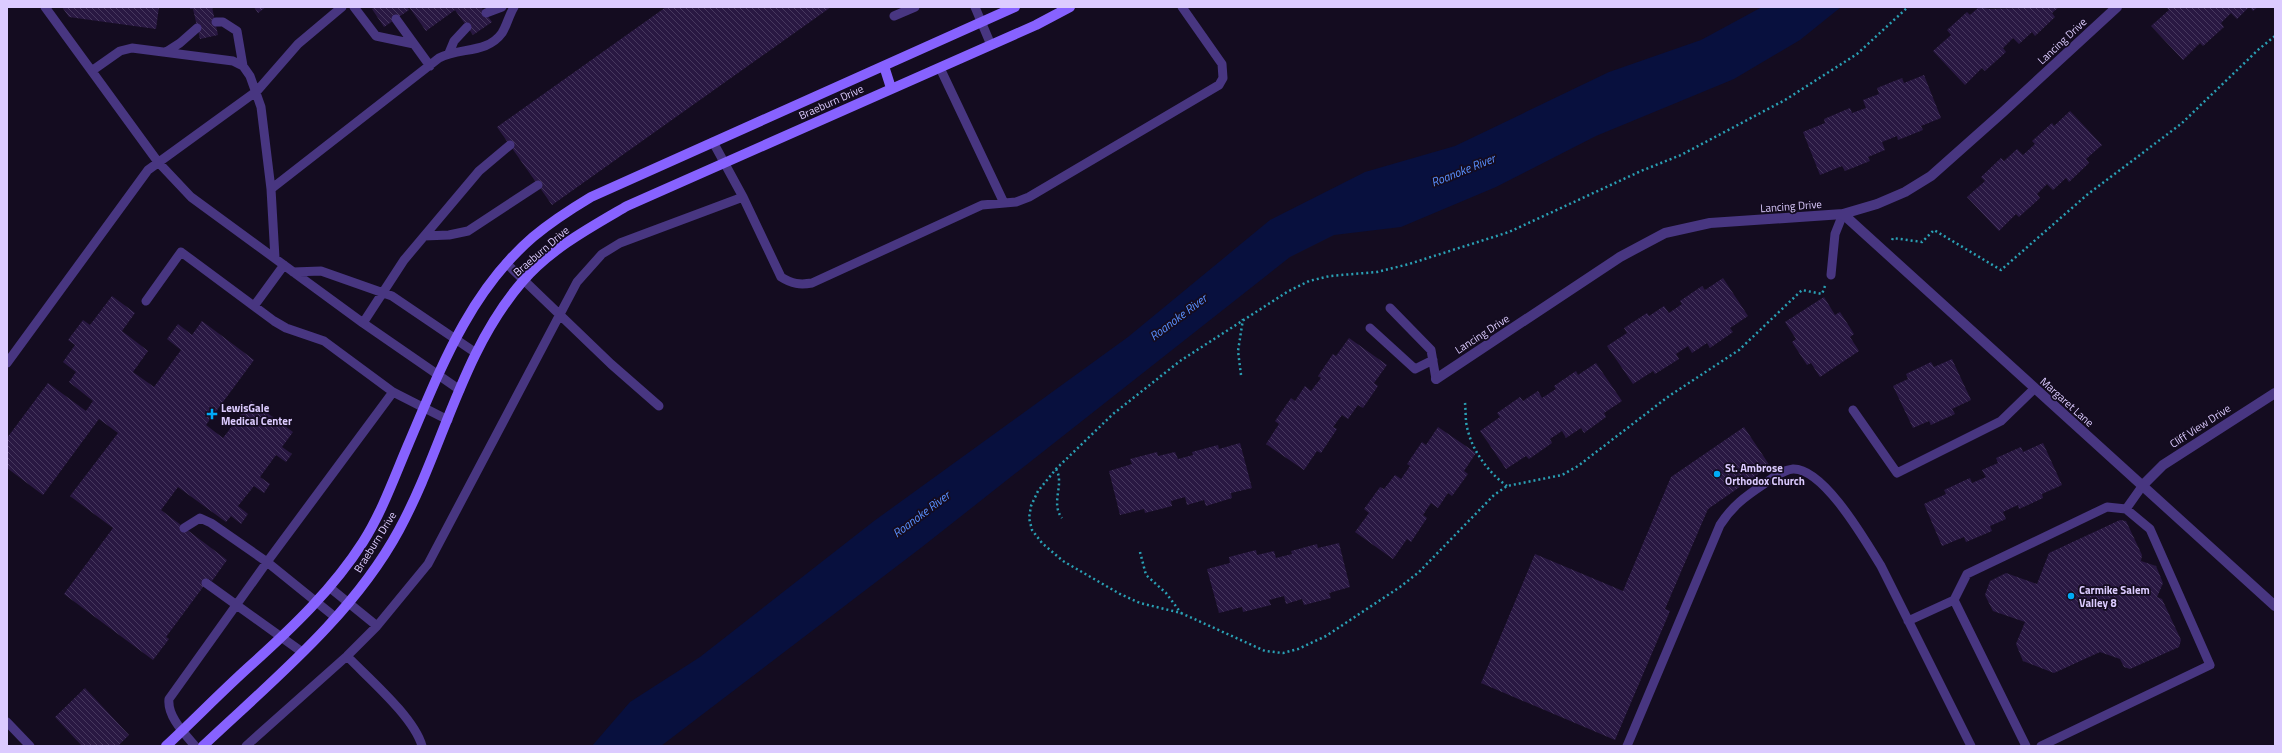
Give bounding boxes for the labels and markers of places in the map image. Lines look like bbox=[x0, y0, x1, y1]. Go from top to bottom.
place label: LewisGale Medical Center bbox=[221, 400, 292, 429]
marker: LewisGale Medical Center bbox=[206, 408, 218, 420]
place label: St. Ambrose Orthodox Church bbox=[1725, 460, 1805, 489]
marker: St. Ambrose Orthodox Church bbox=[1712, 469, 1722, 479]
place label: Carmike Salem Valley 8 bbox=[2079, 582, 2150, 611]
marker: Carmike Salem Valley 8 bbox=[2066, 591, 2076, 601]

